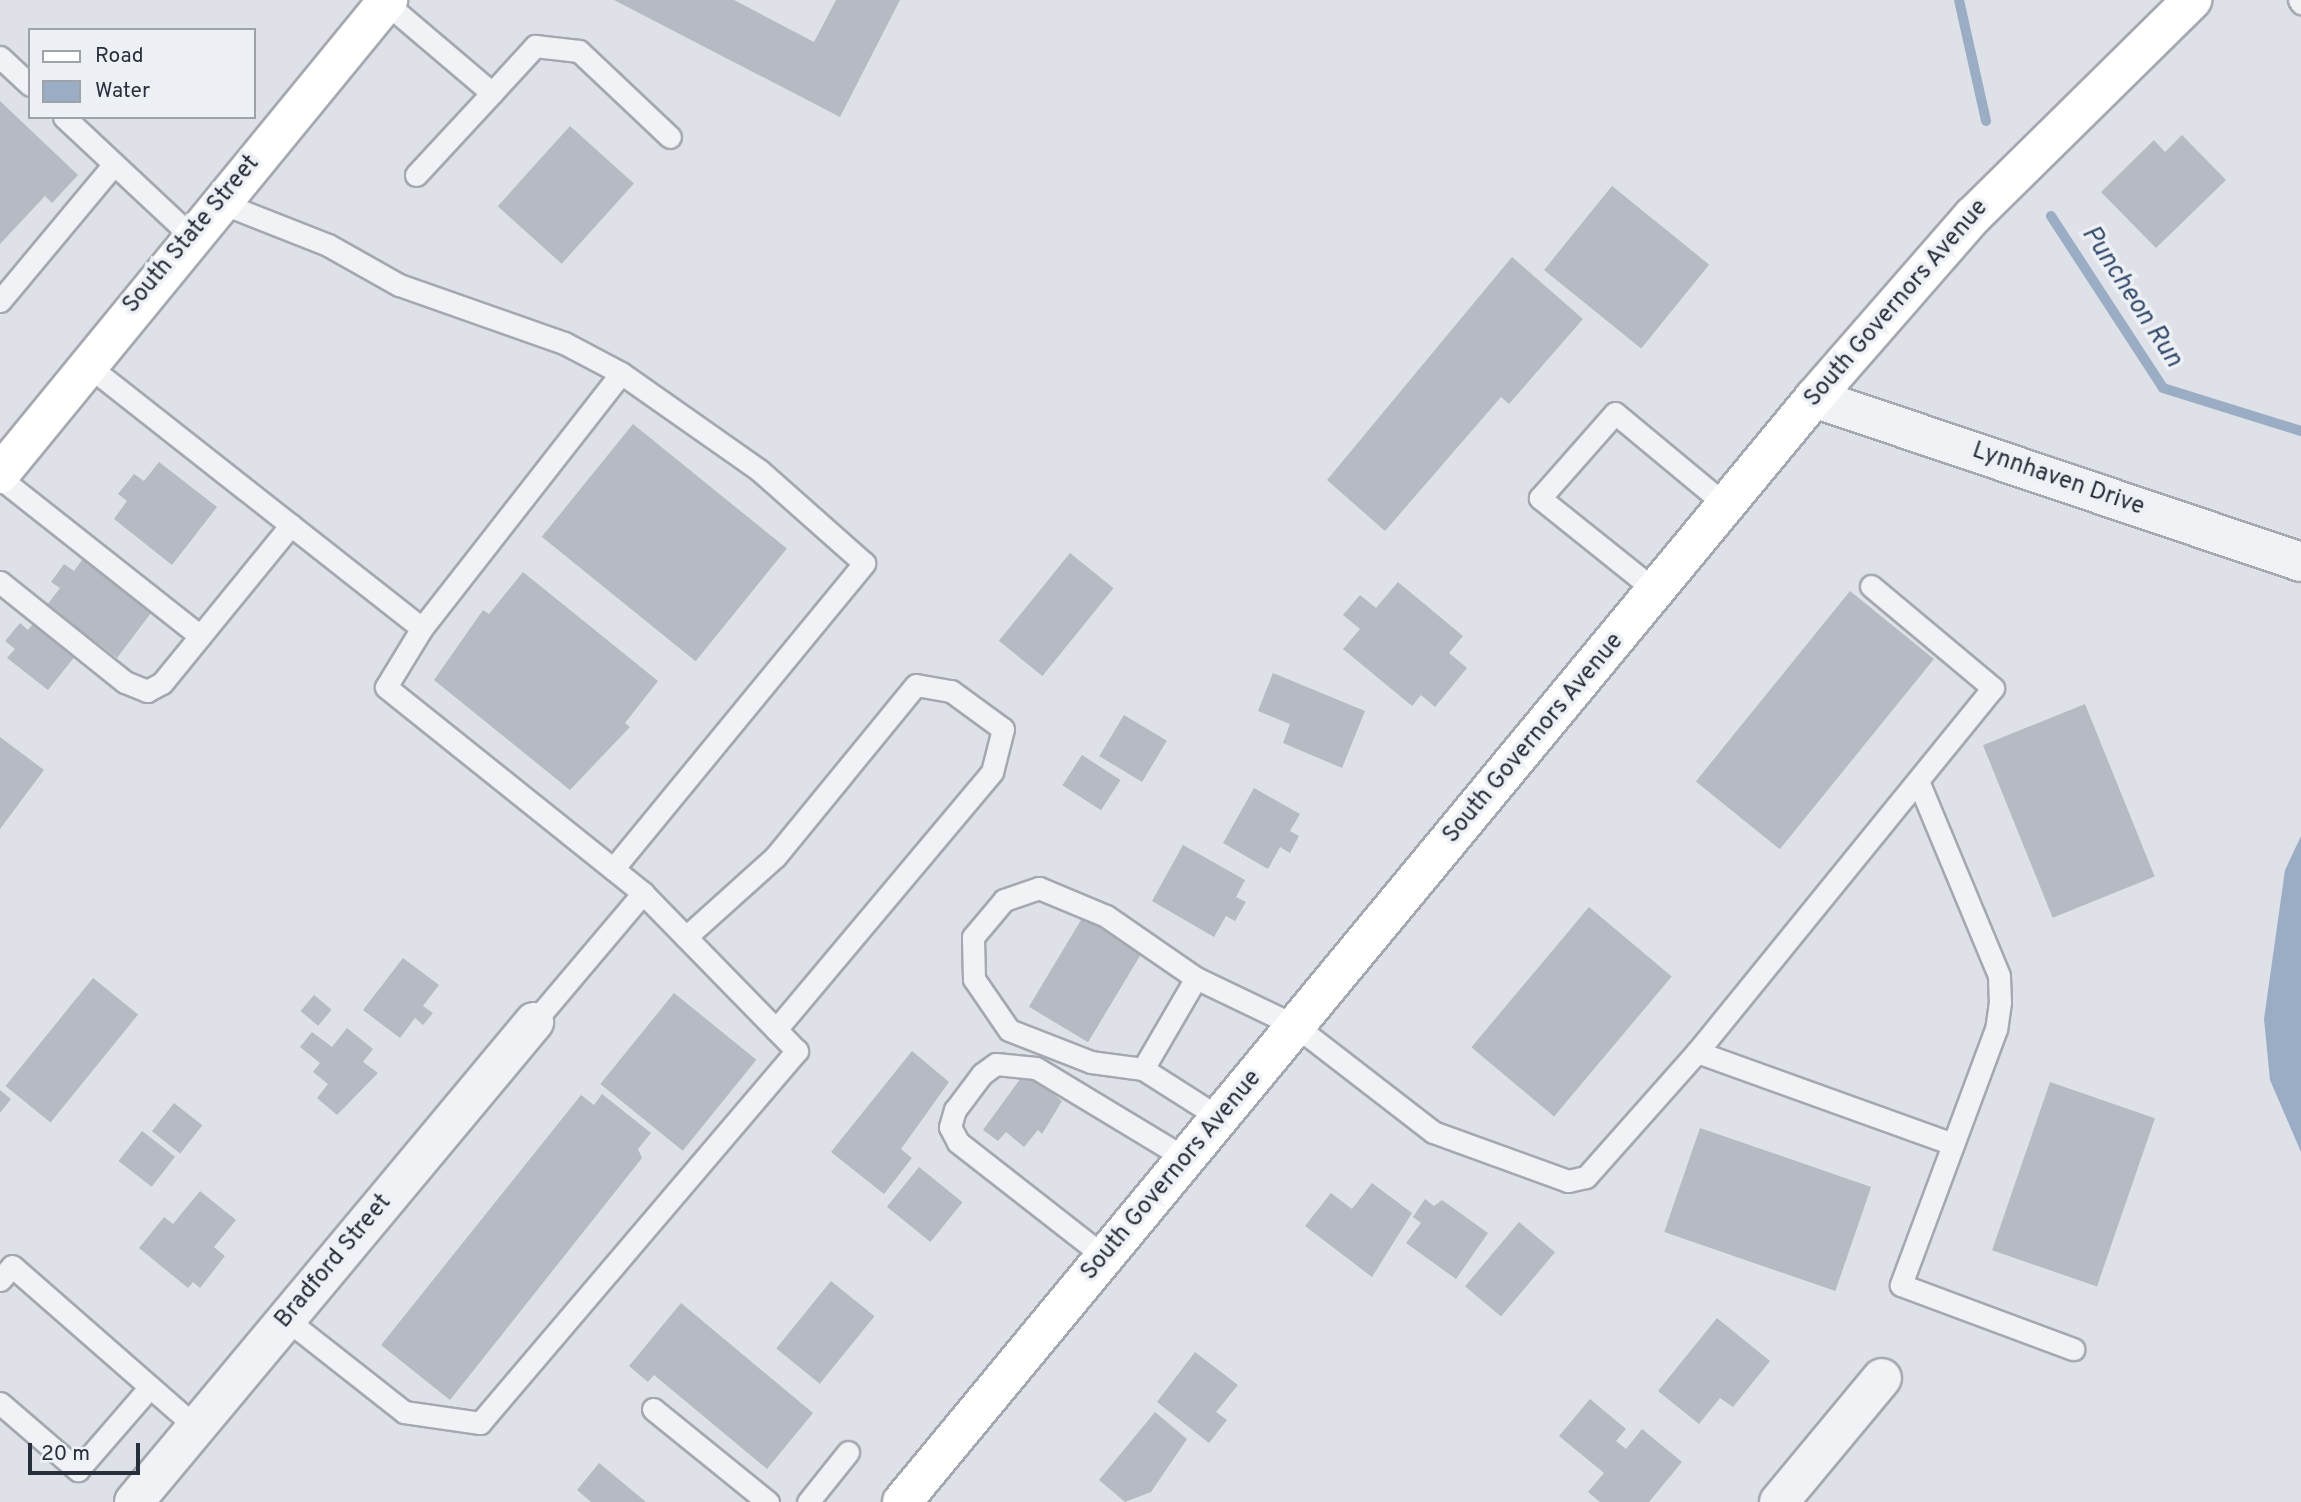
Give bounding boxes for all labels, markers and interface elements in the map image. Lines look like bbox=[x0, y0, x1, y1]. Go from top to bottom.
legend bbox=[28, 28, 256, 119]
text: Road bbox=[95, 43, 144, 70]
text: Water bbox=[95, 78, 150, 105]
street label: South State Street bbox=[118, 150, 266, 320]
street label: South Governors Avenue bbox=[1799, 194, 1995, 414]
water label: Puncheon Run bbox=[2074, 220, 2188, 374]
street label: Lynnhaven Drive bbox=[1968, 437, 2148, 523]
street label: South Governors Avenue bbox=[1437, 628, 1631, 850]
street label: South Governors Avenue bbox=[1075, 1065, 1269, 1287]
street label: Bradford Street bbox=[270, 1189, 398, 1335]
scale bar bbox=[32, 1428, 144, 1472]
text: 20 m bbox=[41, 1441, 90, 1468]

